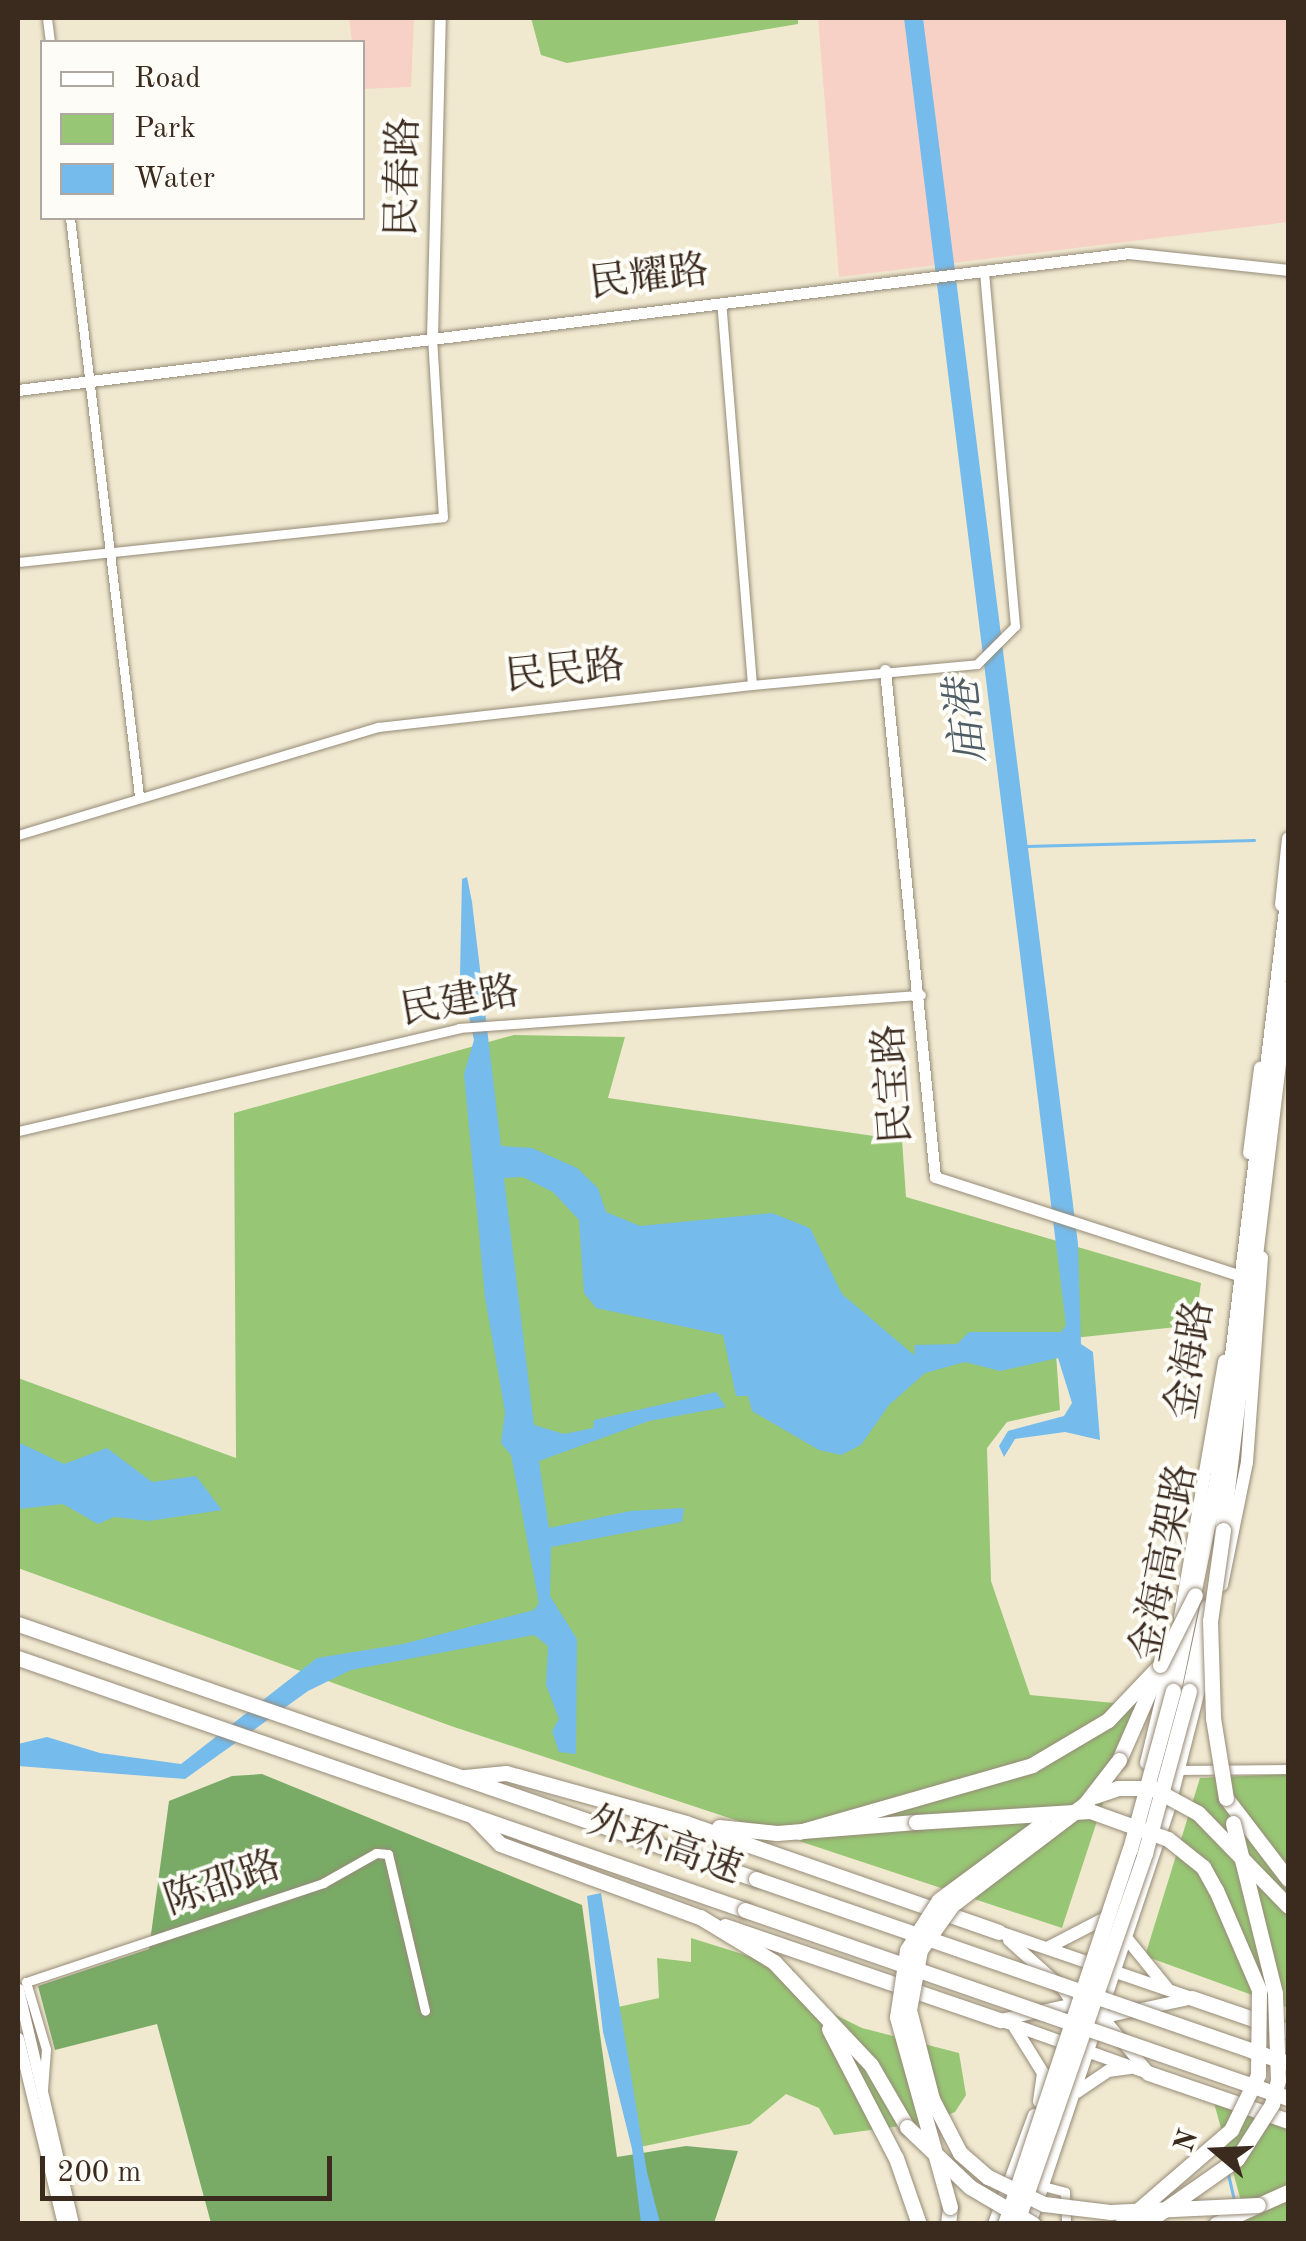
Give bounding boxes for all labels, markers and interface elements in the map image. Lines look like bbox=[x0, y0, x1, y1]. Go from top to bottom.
legend bbox=[40, 40, 365, 220]
text: Road bbox=[134, 64, 201, 94]
text: Park bbox=[134, 114, 196, 144]
street label: 民春路 bbox=[380, 117, 430, 237]
text: Water bbox=[134, 164, 215, 194]
street label: 民耀路 bbox=[587, 248, 711, 310]
street label: 民民路 bbox=[503, 643, 627, 703]
water label: 庙港 bbox=[939, 677, 997, 765]
street label: 民建路 bbox=[397, 969, 523, 1037]
street label: 民宝路 bbox=[867, 1022, 923, 1146]
street label: 金海路 bbox=[1159, 1297, 1225, 1423]
street label: 金海高架路 bbox=[1123, 1460, 1209, 1666]
street label: 外环高速 bbox=[581, 1798, 747, 1896]
street label: 陈邵路 bbox=[158, 1843, 288, 1927]
north arrow bbox=[1166, 2101, 1266, 2201]
text: N bbox=[1171, 2127, 1204, 2156]
scale bar bbox=[45, 2136, 338, 2198]
text: 200 m bbox=[57, 2158, 141, 2188]

